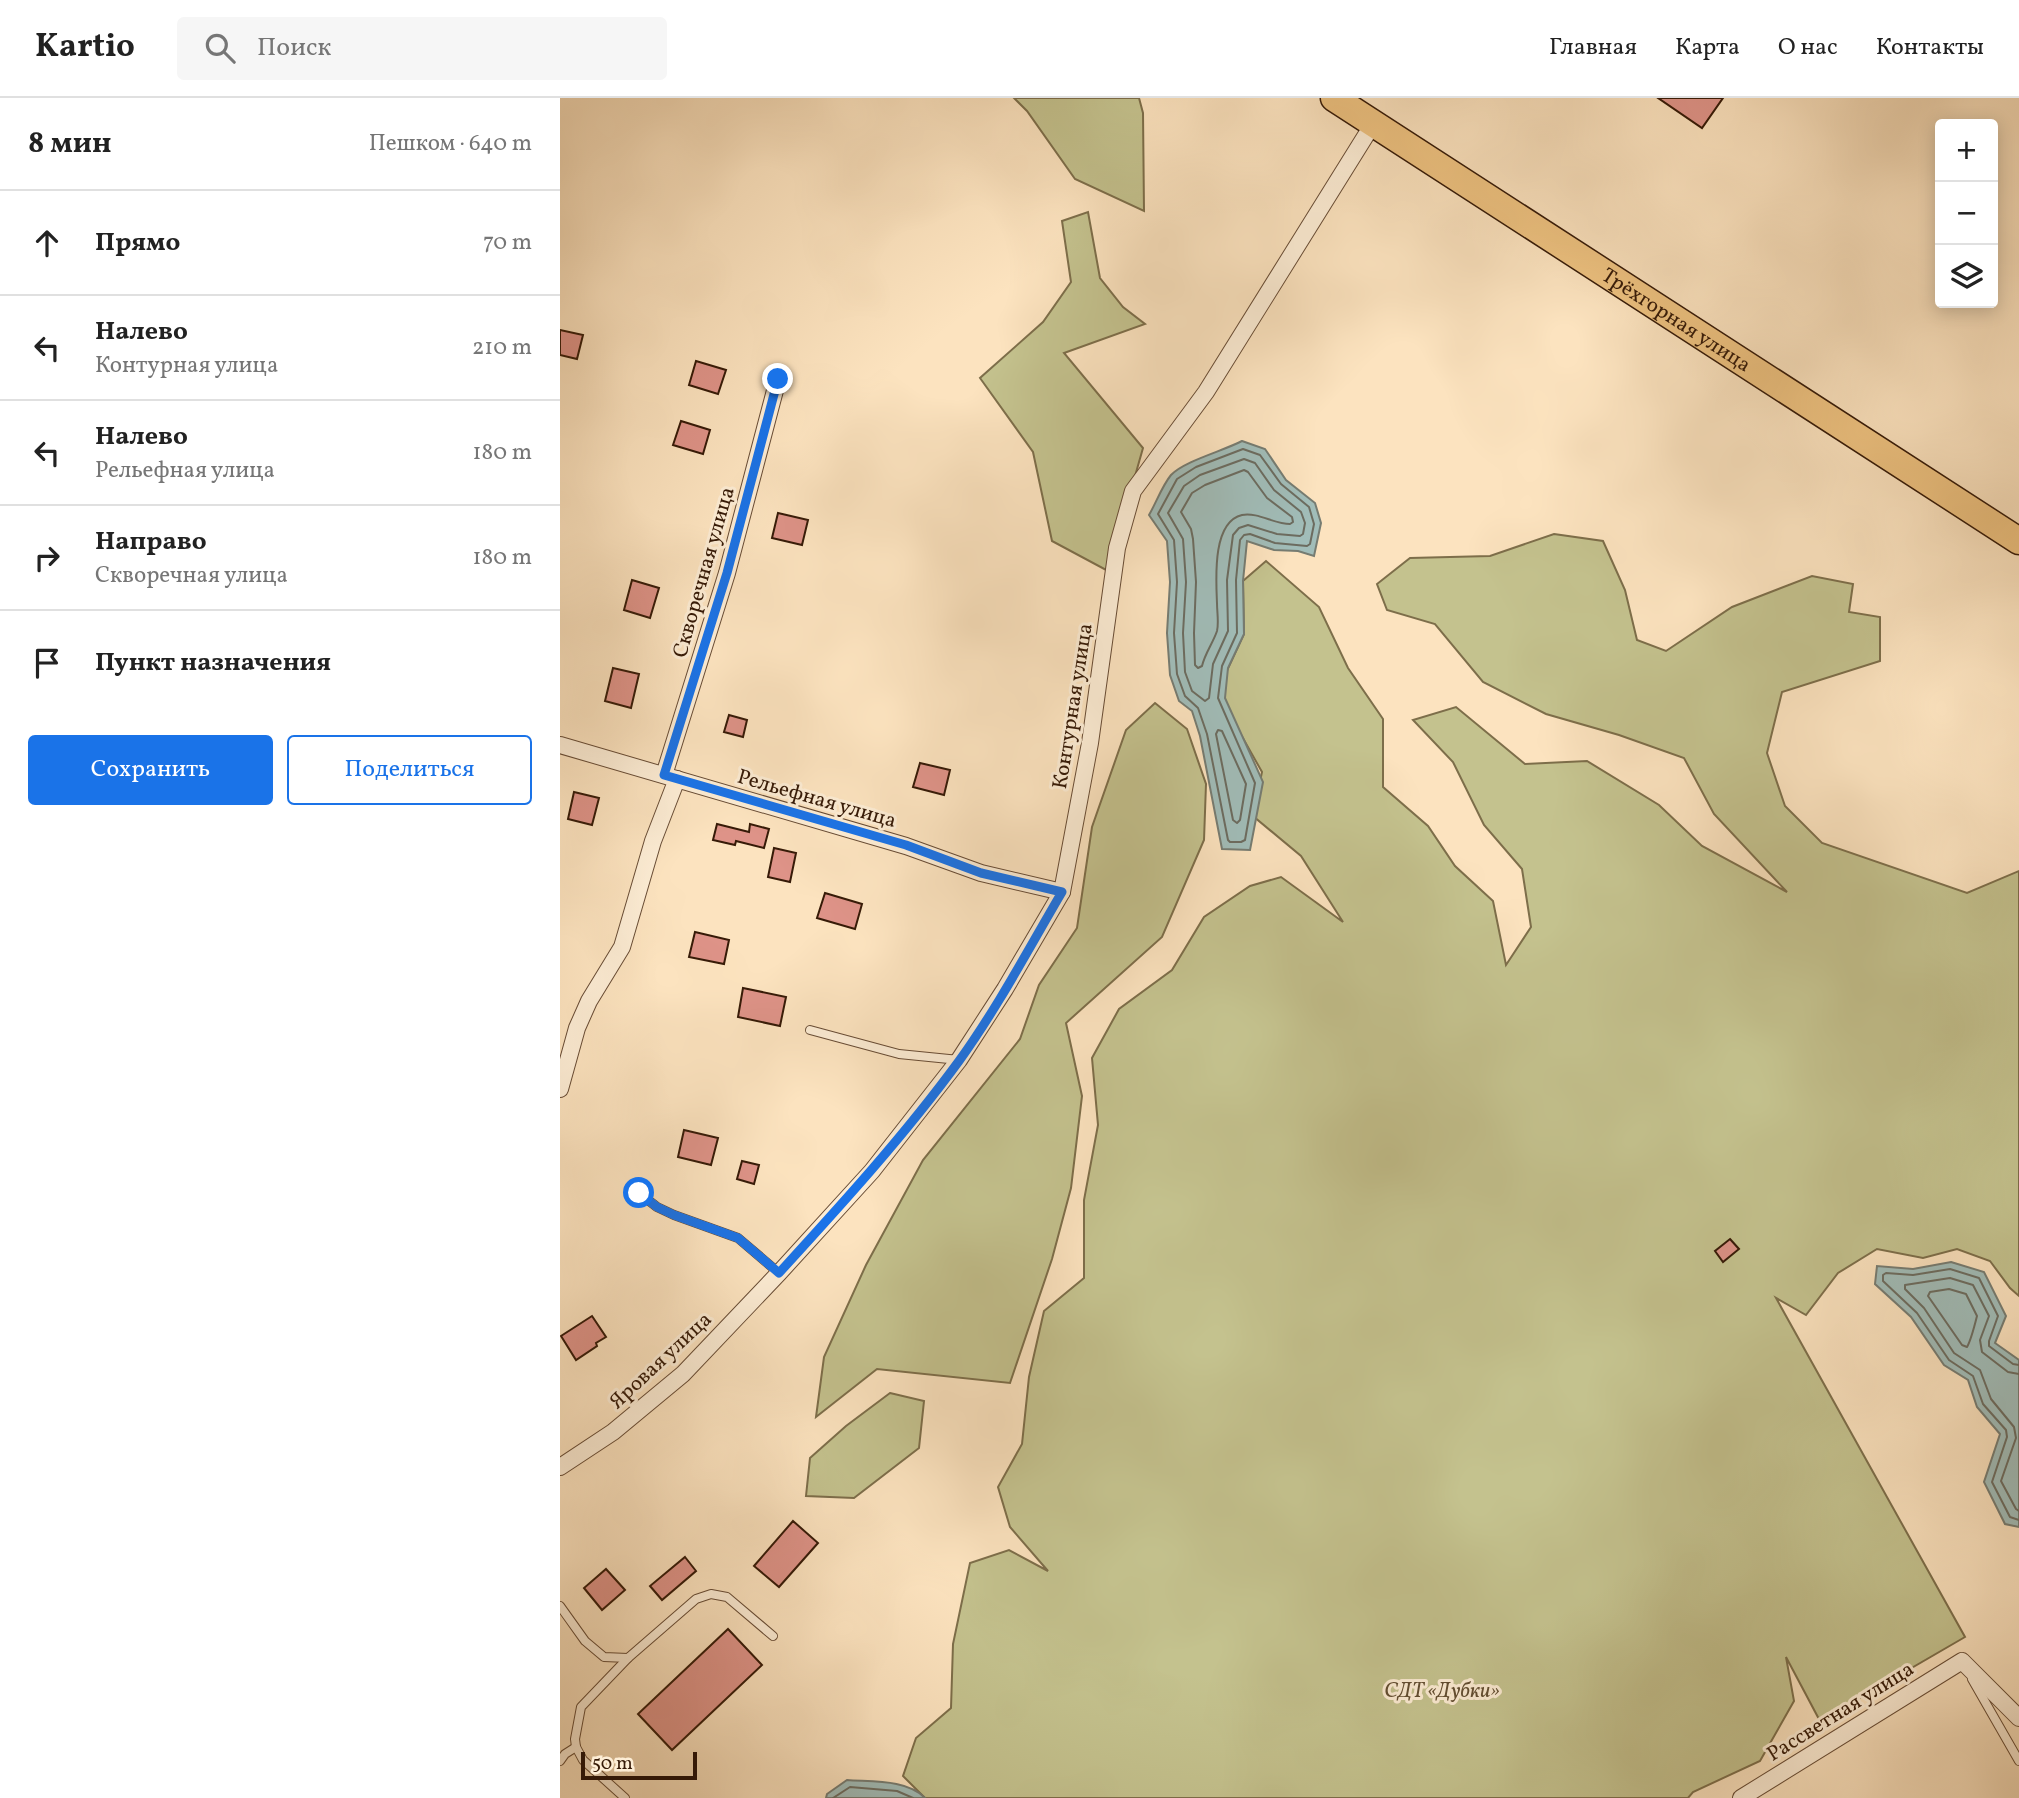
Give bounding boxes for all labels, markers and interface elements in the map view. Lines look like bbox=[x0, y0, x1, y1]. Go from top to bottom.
search box bbox=[177, 17, 667, 80]
text: Kartio bbox=[35, 25, 135, 71]
icon: search bbox=[201, 29, 239, 67]
text: Поиск bbox=[257, 30, 331, 66]
text: Главная bbox=[1549, 31, 1637, 65]
text: Карта bbox=[1675, 31, 1740, 65]
text: О нас bbox=[1778, 31, 1838, 65]
text: Контакты bbox=[1876, 31, 1984, 65]
map controls bbox=[1935, 119, 1998, 308]
button: + bbox=[1935, 119, 1998, 182]
text: 8 мин bbox=[28, 123, 112, 165]
text: Пешком · 640 m bbox=[369, 128, 532, 160]
button: − bbox=[1935, 182, 1998, 245]
icon: ahead bbox=[28, 224, 66, 262]
text: Прямо bbox=[95, 225, 180, 261]
text: 70 m bbox=[483, 227, 532, 259]
button: layers bbox=[1935, 245, 1998, 308]
street label: Трёхгорная улица bbox=[1595, 262, 1756, 380]
text: Налево bbox=[95, 314, 188, 350]
icon: left bbox=[28, 329, 66, 367]
text: 210 m bbox=[472, 332, 532, 364]
text: Контурная улица bbox=[95, 350, 278, 382]
route end bbox=[762, 363, 793, 394]
text: Налево bbox=[95, 419, 188, 455]
icon: left bbox=[28, 434, 66, 472]
text: 180 m bbox=[473, 437, 532, 469]
text: Рельефная улица bbox=[95, 455, 275, 487]
street label: Скворечная улица bbox=[666, 484, 743, 661]
text: Направо bbox=[95, 524, 207, 560]
icon: right bbox=[28, 539, 66, 577]
text: 180 m bbox=[473, 542, 532, 574]
text: Скворечная улица bbox=[95, 560, 288, 592]
street label: Контурная улица bbox=[1046, 621, 1101, 791]
icon: arrive bbox=[28, 644, 66, 682]
text: Пункт назначения bbox=[95, 645, 331, 681]
button: Сохранить bbox=[28, 735, 273, 805]
button: Поделиться bbox=[287, 735, 532, 805]
street label: Рельефная улица bbox=[734, 763, 900, 836]
route start bbox=[623, 1177, 654, 1208]
street label: Яровая улица bbox=[603, 1306, 719, 1416]
street label: Рассветная улица bbox=[1762, 1655, 1920, 1769]
park label: СДТ «Дубки» bbox=[1384, 1677, 1500, 1706]
scale bar bbox=[581, 1749, 696, 1781]
text: 50 m bbox=[592, 1751, 633, 1777]

